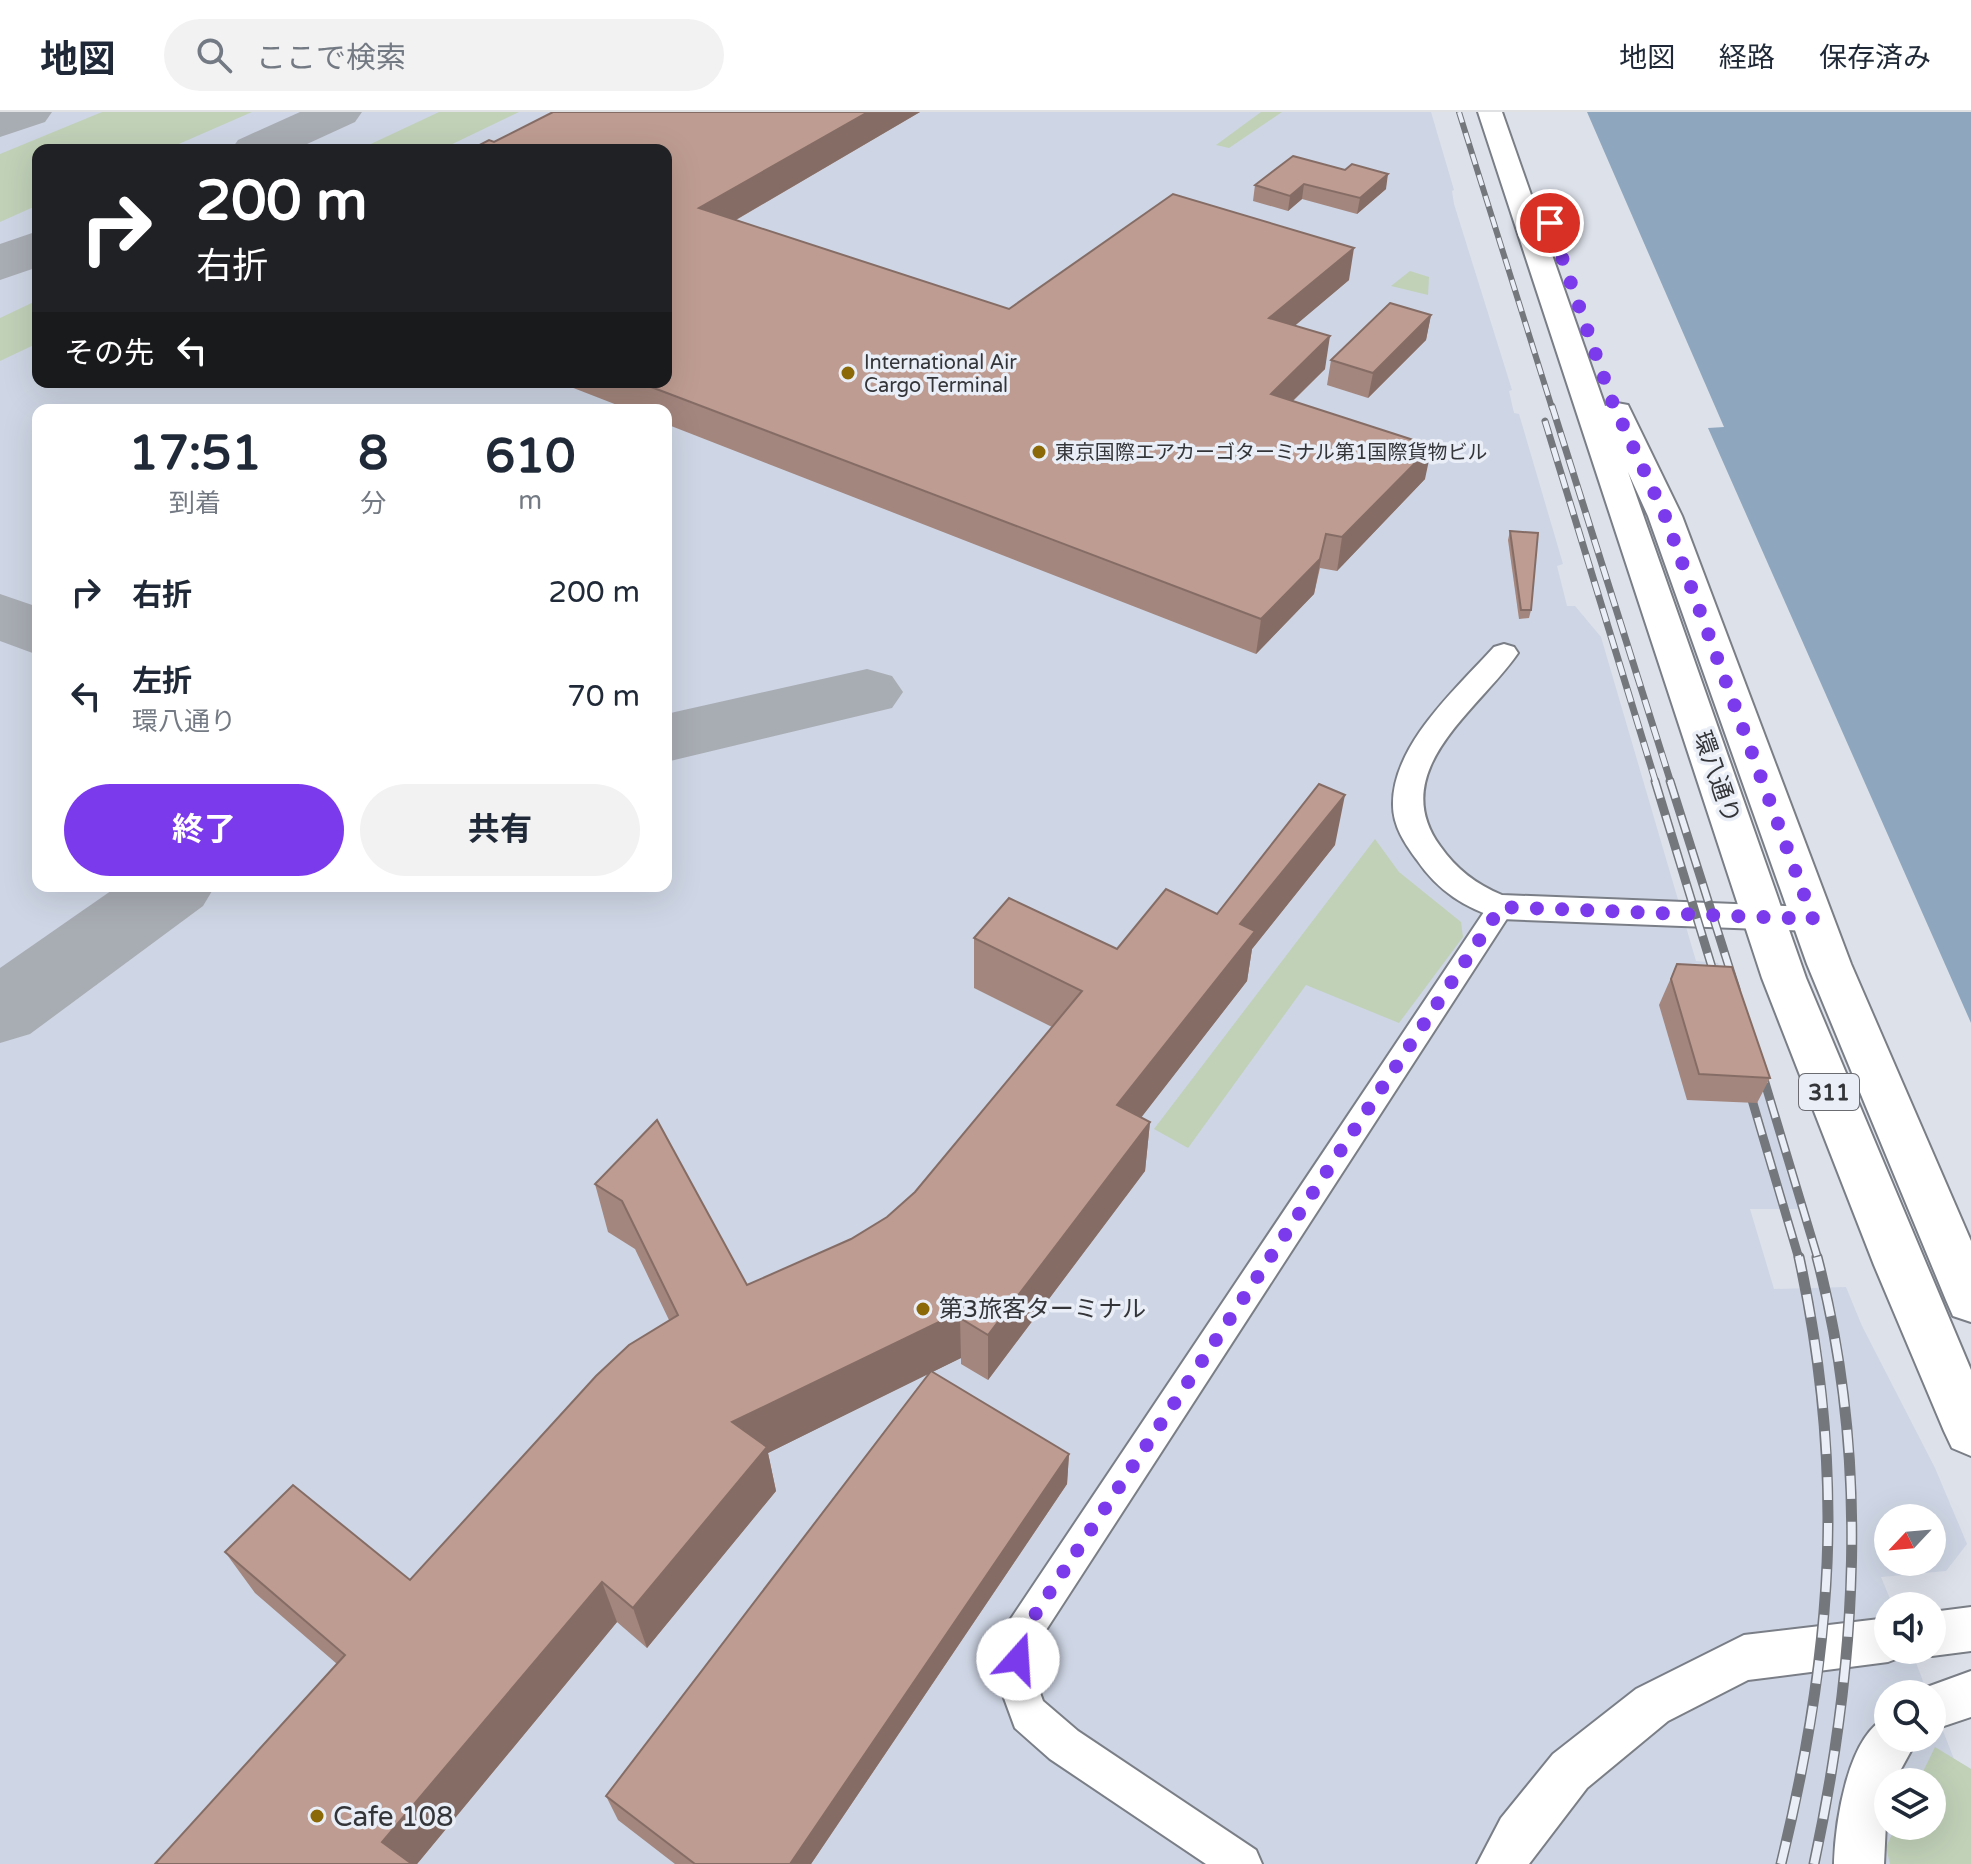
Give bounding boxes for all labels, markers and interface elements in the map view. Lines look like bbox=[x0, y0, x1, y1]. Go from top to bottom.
search box bbox=[164, 19, 724, 91]
icon: search bbox=[192, 33, 236, 77]
text: 地図 bbox=[40, 37, 116, 83]
text: ここで検索 bbox=[256, 40, 406, 77]
text: 地図 bbox=[1619, 41, 1675, 75]
text: 経路 bbox=[1719, 41, 1775, 75]
text: 保存済み bbox=[1819, 41, 1931, 75]
text: 200 m bbox=[196, 168, 367, 235]
icon: right bbox=[64, 176, 168, 280]
pin bbox=[1516, 189, 1584, 257]
icon: arrive bbox=[1528, 201, 1572, 245]
text: 右折 bbox=[196, 245, 268, 288]
icon: left bbox=[170, 328, 214, 372]
text: その先 bbox=[64, 335, 154, 372]
place label: International Air Cargo Terminal bbox=[864, 351, 1017, 398]
marker: International Air Cargo Terminal bbox=[839, 364, 857, 382]
text: 17:51 bbox=[129, 425, 262, 483]
text: 8 bbox=[358, 425, 388, 483]
text: 610 bbox=[485, 428, 575, 486]
place label: 東京国際エアカーゴターミナル第1国際貨物ビル bbox=[1055, 441, 1488, 465]
marker: 東京国際エアカーゴターミナル第1国際貨物ビル bbox=[1030, 443, 1048, 461]
text: m bbox=[518, 485, 542, 516]
text: 到着 bbox=[169, 488, 221, 519]
text: 分 bbox=[360, 488, 386, 519]
icon: right bbox=[64, 570, 108, 614]
text: 200 m bbox=[548, 574, 640, 611]
text: 右折 bbox=[132, 577, 192, 614]
text: 左折 bbox=[132, 663, 192, 700]
icon: left bbox=[64, 674, 108, 718]
text: 70 m bbox=[567, 678, 640, 715]
text: 環八通り bbox=[132, 706, 236, 737]
street label: 環八通り bbox=[1687, 727, 1746, 827]
button: 終了 bbox=[64, 784, 344, 876]
button: 共有 bbox=[360, 784, 640, 876]
road number: 311 bbox=[1799, 1074, 1859, 1110]
place label: 第3旅客ターミナル bbox=[939, 1295, 1146, 1324]
marker: 第3旅客ターミナル bbox=[914, 1300, 932, 1318]
north arrow bbox=[1874, 1504, 1946, 1576]
map controls bbox=[1874, 1504, 1946, 1840]
button: sound bbox=[1874, 1592, 1946, 1664]
position arrow bbox=[976, 1617, 1060, 1701]
button: search bbox=[1874, 1680, 1946, 1752]
button: layers bbox=[1874, 1768, 1946, 1840]
place label: Cafe 108 bbox=[333, 1800, 454, 1834]
marker: Cafe 108 bbox=[308, 1807, 326, 1825]

